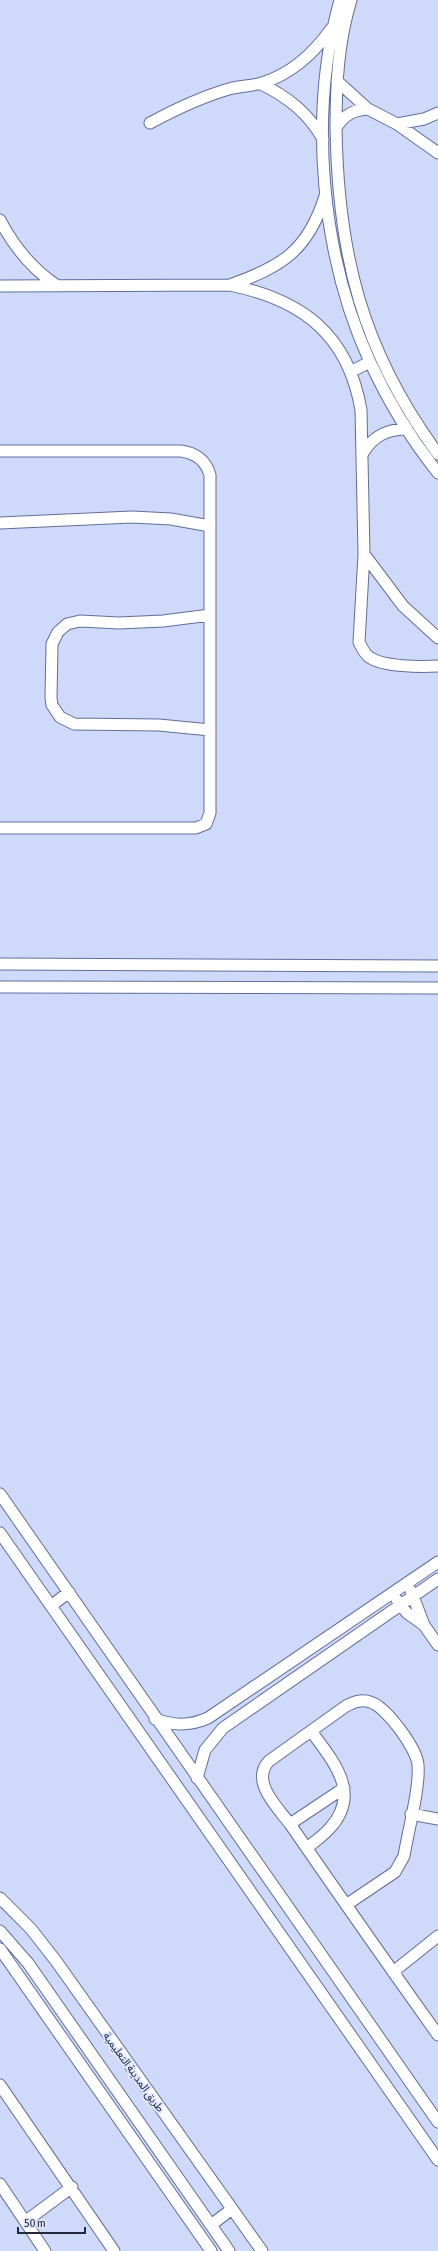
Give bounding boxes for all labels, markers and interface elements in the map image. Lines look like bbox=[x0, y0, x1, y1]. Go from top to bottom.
street label: طريق المدينة التعليمية bbox=[100, 2030, 167, 2115]
scale bar bbox=[18, 2209, 85, 2235]
text: 50 m bbox=[24, 2216, 46, 2230]

